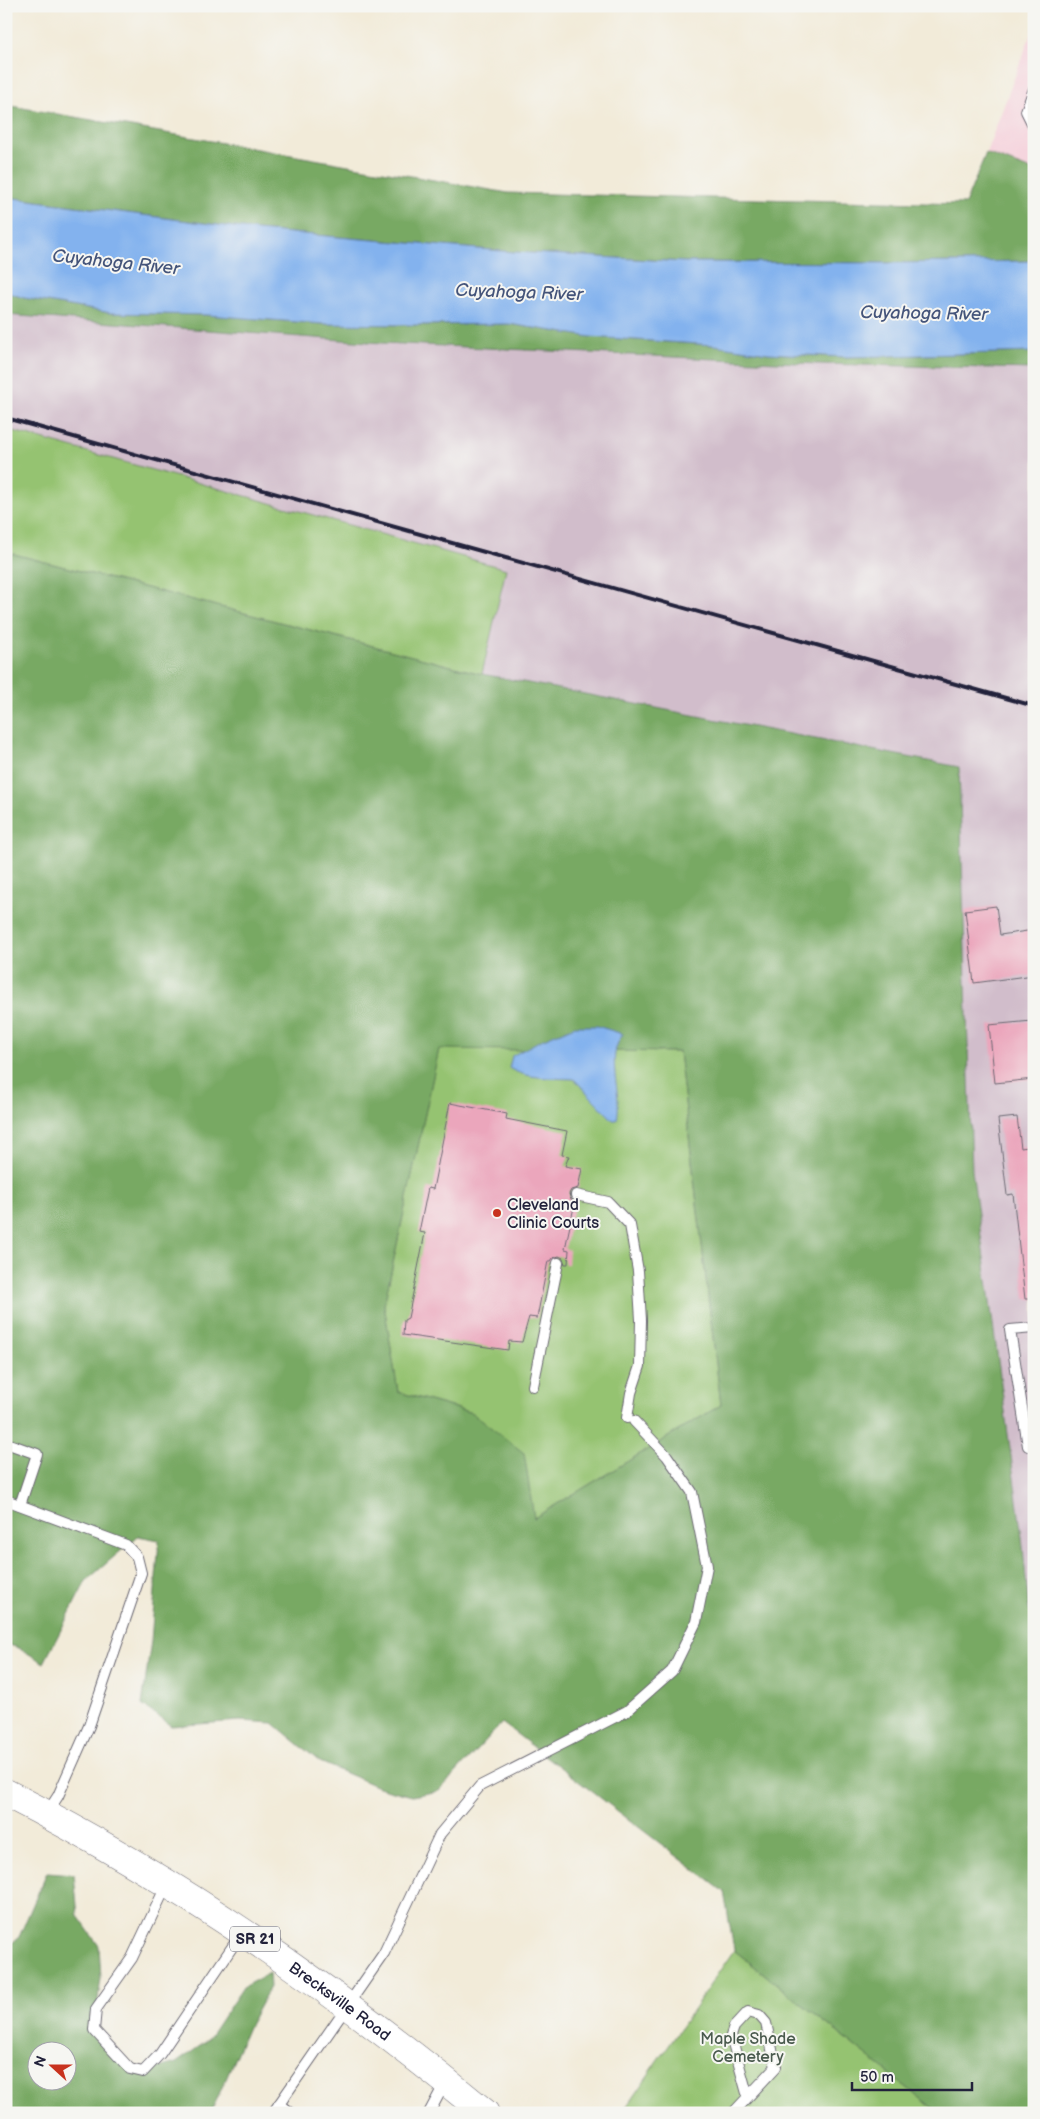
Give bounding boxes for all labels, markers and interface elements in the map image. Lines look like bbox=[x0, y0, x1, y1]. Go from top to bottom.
water label: Cuyahoga River bbox=[51, 245, 182, 280]
water label: Cuyahoga River bbox=[455, 280, 585, 305]
water label: Cuyahoga River bbox=[860, 302, 990, 325]
place label: Cleveland Clinic Courts bbox=[507, 1196, 599, 1233]
marker: Cleveland Clinic Courts bbox=[491, 1207, 503, 1219]
road number: SR 21 bbox=[230, 1926, 280, 1952]
street label: Brecksville Road bbox=[285, 1959, 394, 2046]
park label: Maple Shade Cemetery bbox=[700, 2030, 796, 2067]
north arrow bbox=[28, 2042, 78, 2092]
text: N bbox=[31, 2054, 50, 2069]
scale bar bbox=[852, 2059, 972, 2091]
text: 50 m bbox=[860, 2068, 894, 2087]

